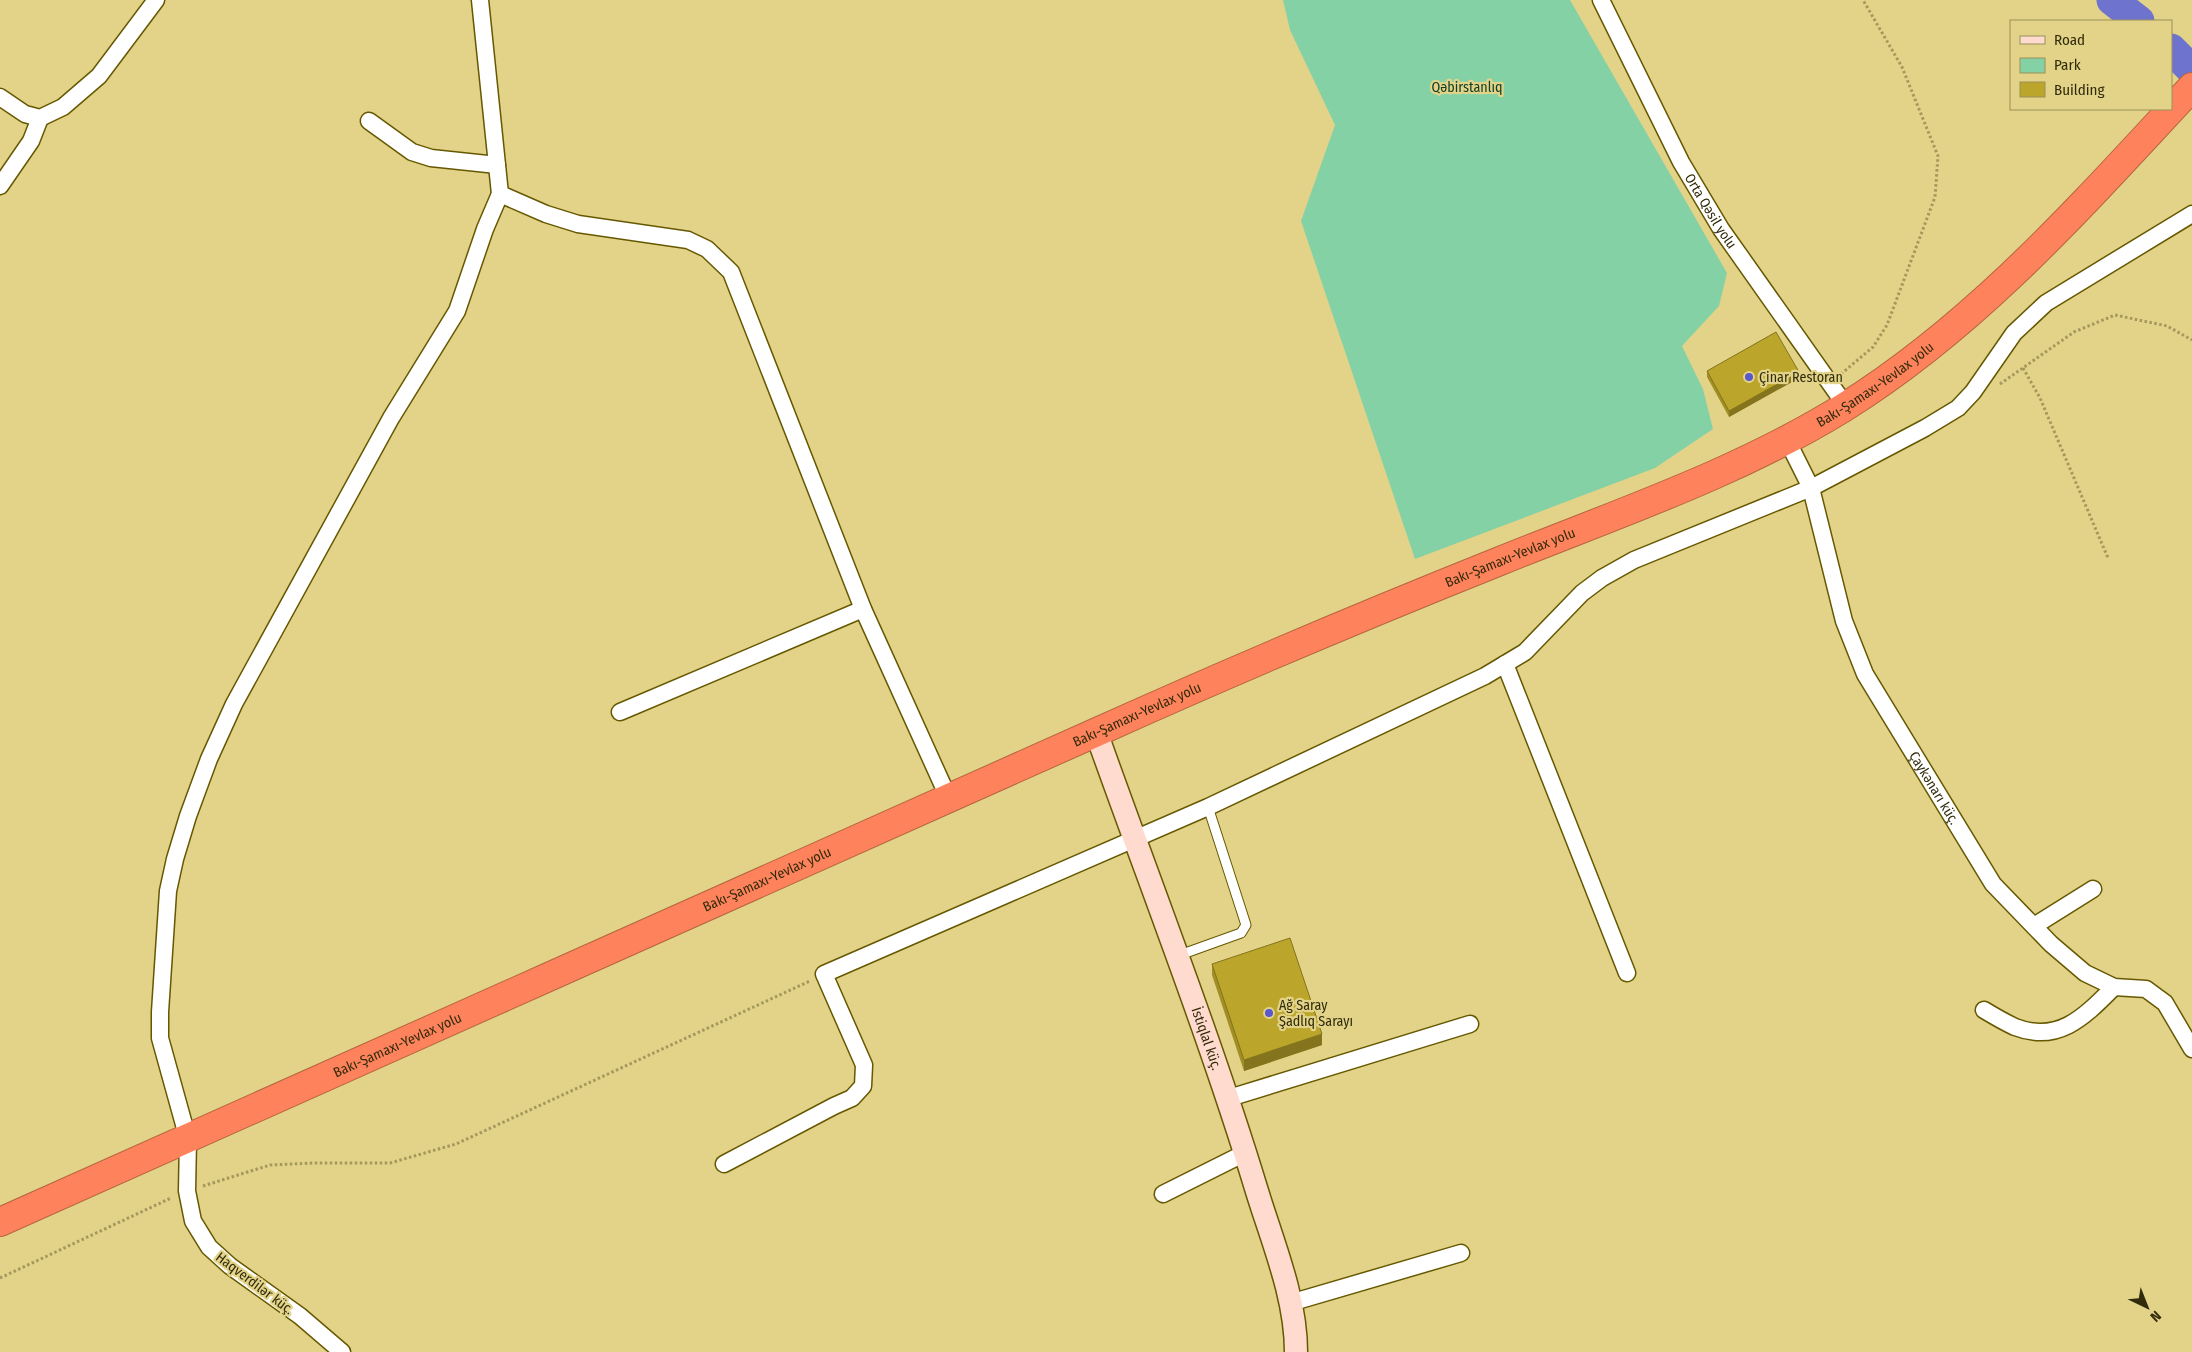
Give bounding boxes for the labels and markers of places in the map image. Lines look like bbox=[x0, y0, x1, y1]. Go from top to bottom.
place label: Çinar Restoran bbox=[1759, 369, 1843, 386]
marker: Çinar Restoran bbox=[1743, 371, 1755, 383]
place label: Ağ Saray Şadlıq Sarayı bbox=[1279, 997, 1353, 1030]
marker: Ağ Saray Şadlıq Sarayı bbox=[1263, 1007, 1275, 1019]

